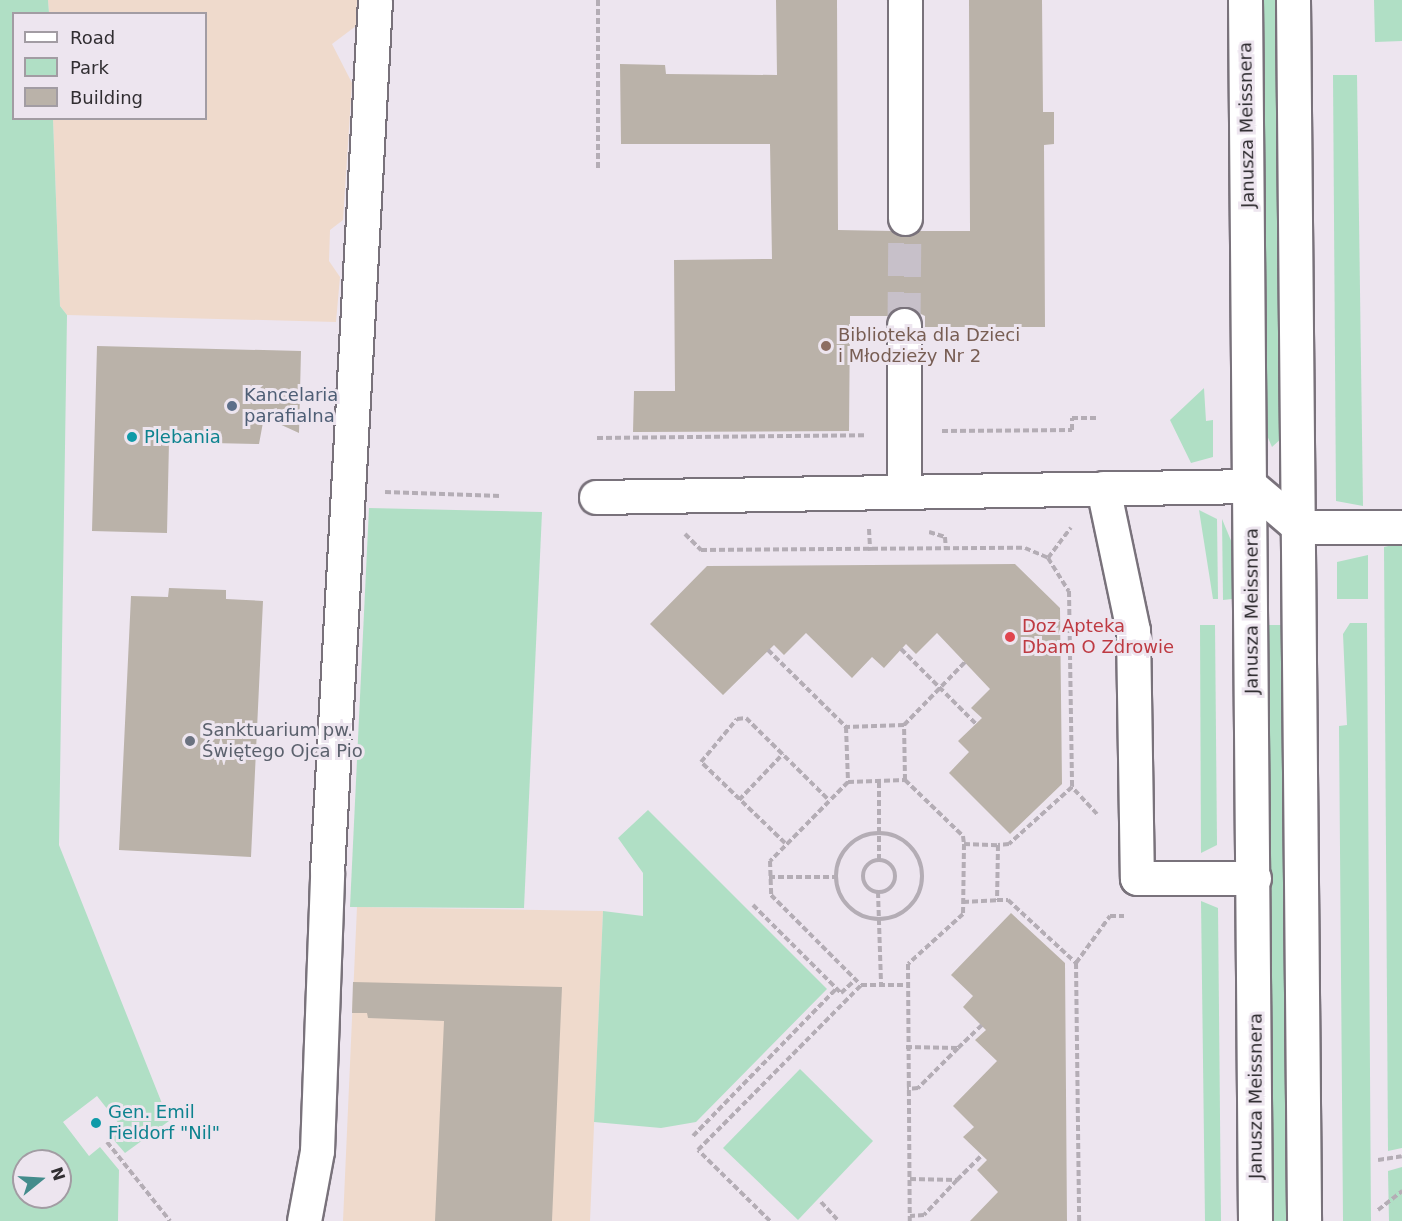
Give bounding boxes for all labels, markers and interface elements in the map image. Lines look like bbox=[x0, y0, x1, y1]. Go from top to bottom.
legend bbox=[12, 12, 207, 120]
text: Road bbox=[70, 27, 115, 48]
street label: Janusza Meissnera bbox=[1235, 42, 1259, 208]
text: Park bbox=[70, 57, 109, 78]
text: Building bbox=[70, 87, 143, 108]
place label: Biblioteka dla Dzieci i Młodzieży Nr 2 bbox=[838, 325, 1020, 368]
marker: Biblioteka dla Dzieci i Młodzieży Nr 2 bbox=[819, 339, 833, 353]
place label: Kancelaria parafialna bbox=[244, 385, 338, 428]
marker: Kancelaria parafialna bbox=[225, 399, 239, 413]
place label: Plebania bbox=[144, 426, 221, 448]
marker: Plebania bbox=[125, 430, 139, 444]
street label: Janusza Meissnera bbox=[1241, 528, 1263, 694]
place label: Doz Apteka Dbam O Zdrowie bbox=[1022, 616, 1174, 658]
marker: Doz Apteka Dbam O Zdrowie bbox=[1003, 630, 1017, 644]
place label: Sanktuarium pw. Świętego Ojca Pio bbox=[202, 720, 363, 762]
marker: Sanktuarium pw. Świętego Ojca Pio bbox=[183, 734, 197, 748]
street label: Janusza Meissnera bbox=[1245, 1013, 1267, 1179]
place label: Gen. Emil Fieldorf "Nil" bbox=[108, 1102, 220, 1144]
marker: Gen. Emil Fieldorf "Nil" bbox=[89, 1116, 103, 1130]
north arrow bbox=[12, 1149, 72, 1209]
text: N bbox=[47, 1165, 69, 1183]

